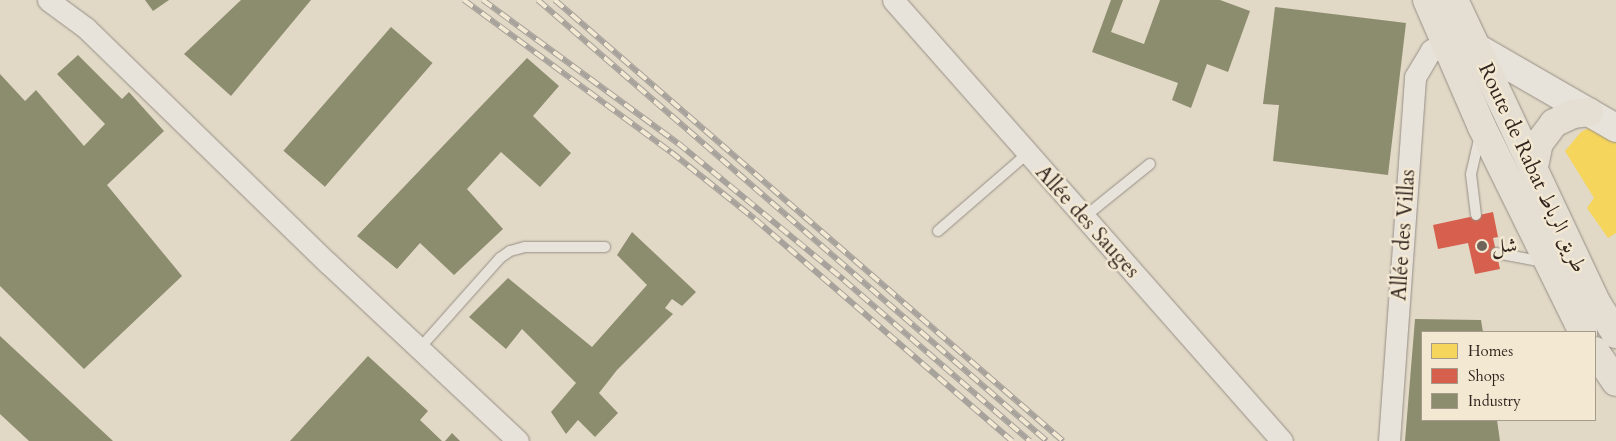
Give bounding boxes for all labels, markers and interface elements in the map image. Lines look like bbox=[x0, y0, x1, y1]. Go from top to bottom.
street label: Route de Rabat طريق الرباط bbox=[1472, 59, 1592, 277]
street label: Allée des Sauges bbox=[1030, 160, 1144, 284]
street label: Allée des Villas bbox=[1387, 168, 1421, 302]
place label: شل bbox=[1492, 233, 1517, 259]
marker: شل bbox=[1476, 240, 1488, 252]
legend bbox=[1421, 331, 1596, 421]
text: Homes bbox=[1468, 341, 1513, 361]
text: Shops bbox=[1468, 366, 1505, 386]
text: Industry bbox=[1468, 391, 1521, 411]

